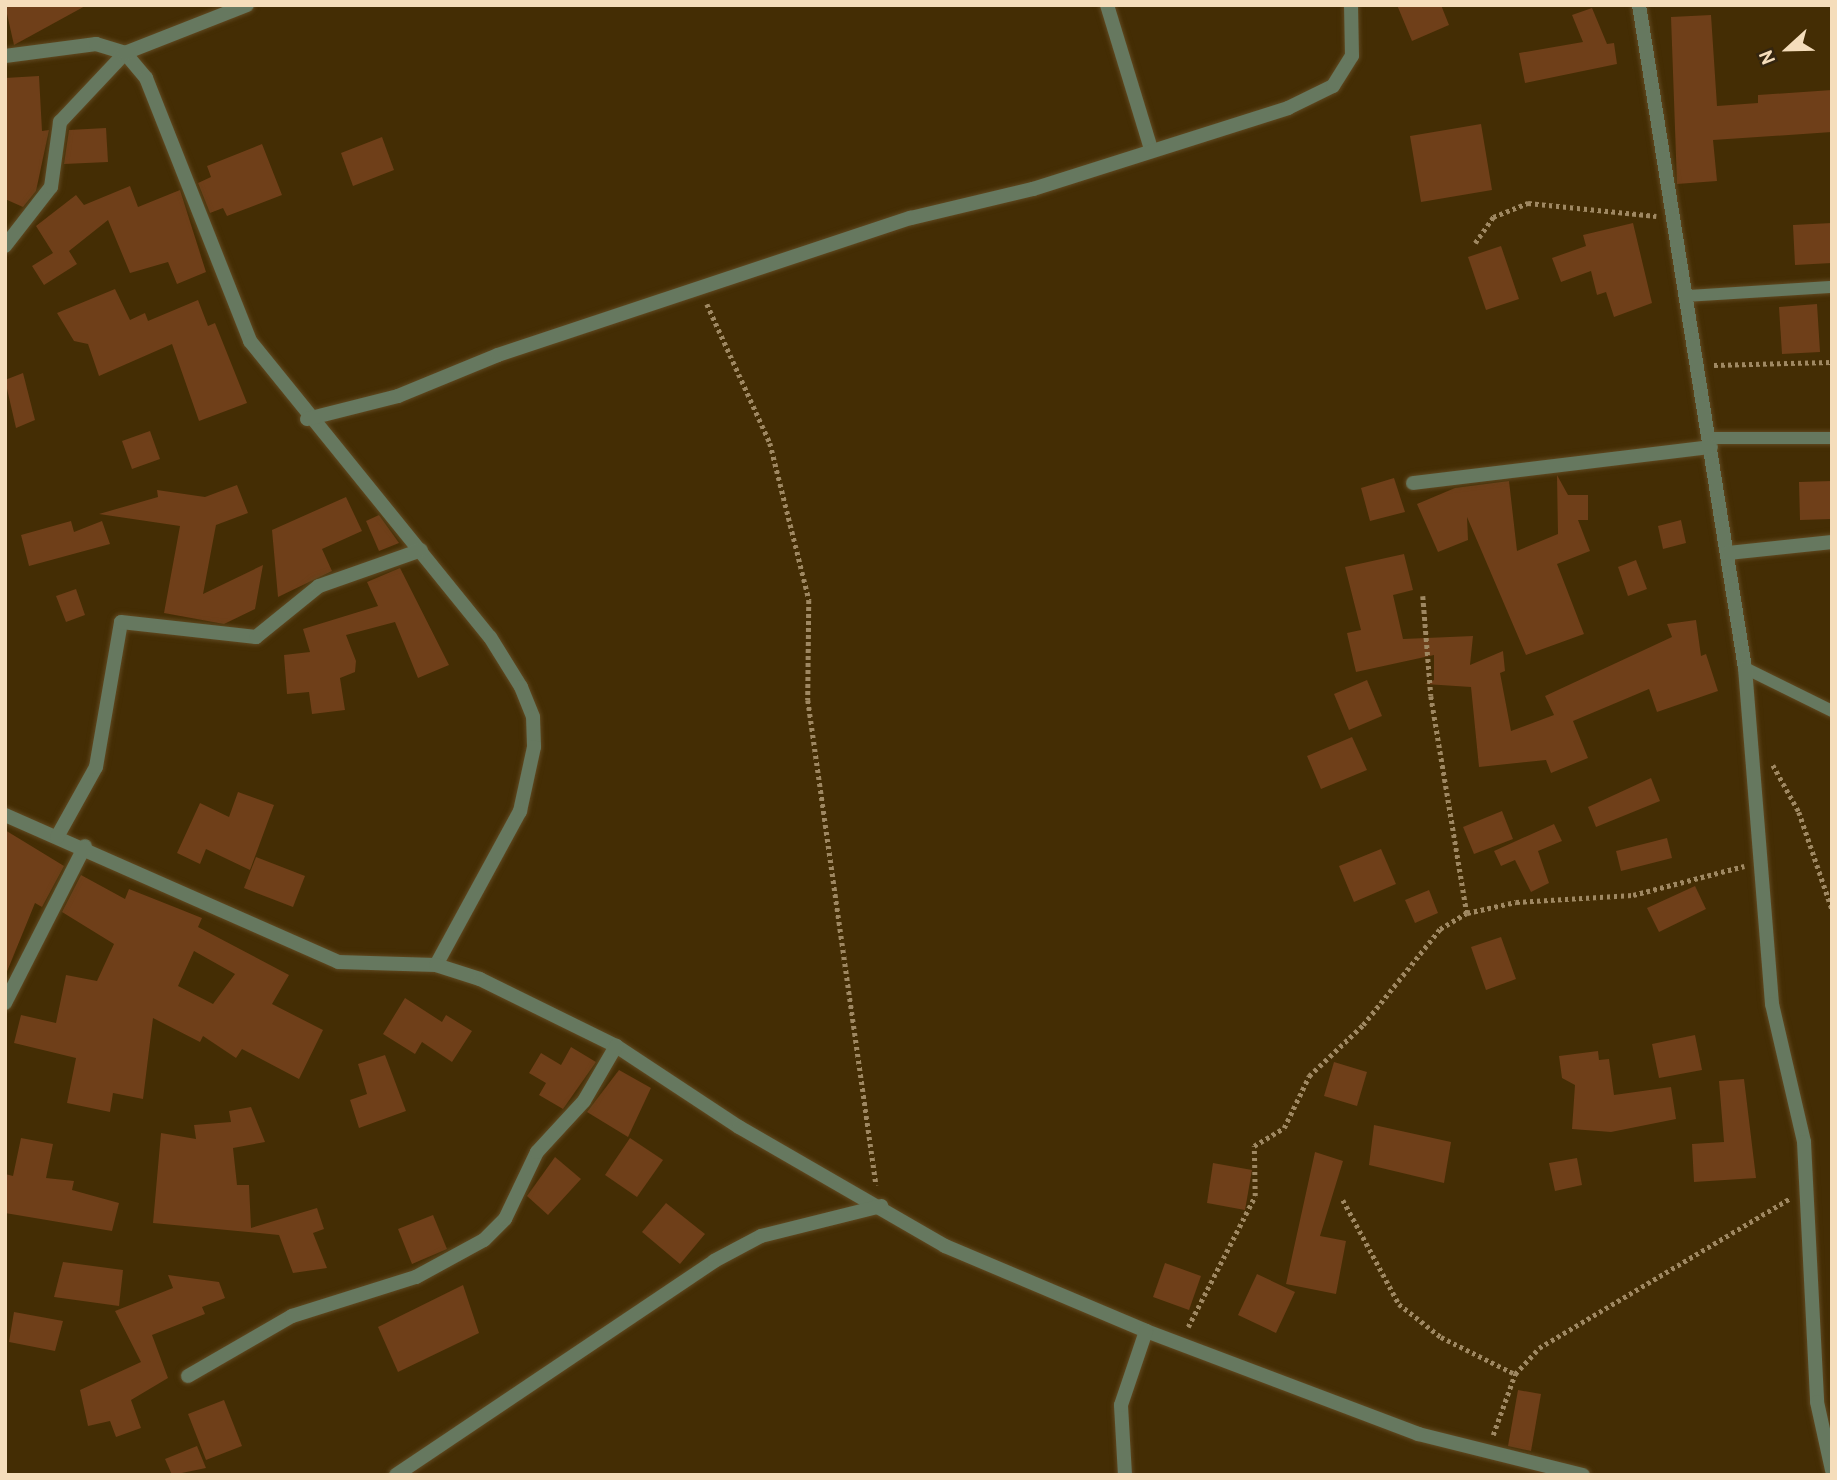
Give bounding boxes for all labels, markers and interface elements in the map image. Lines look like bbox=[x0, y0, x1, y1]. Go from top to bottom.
north arrow bbox=[1753, 14, 1823, 84]
text: N bbox=[1755, 46, 1782, 68]

